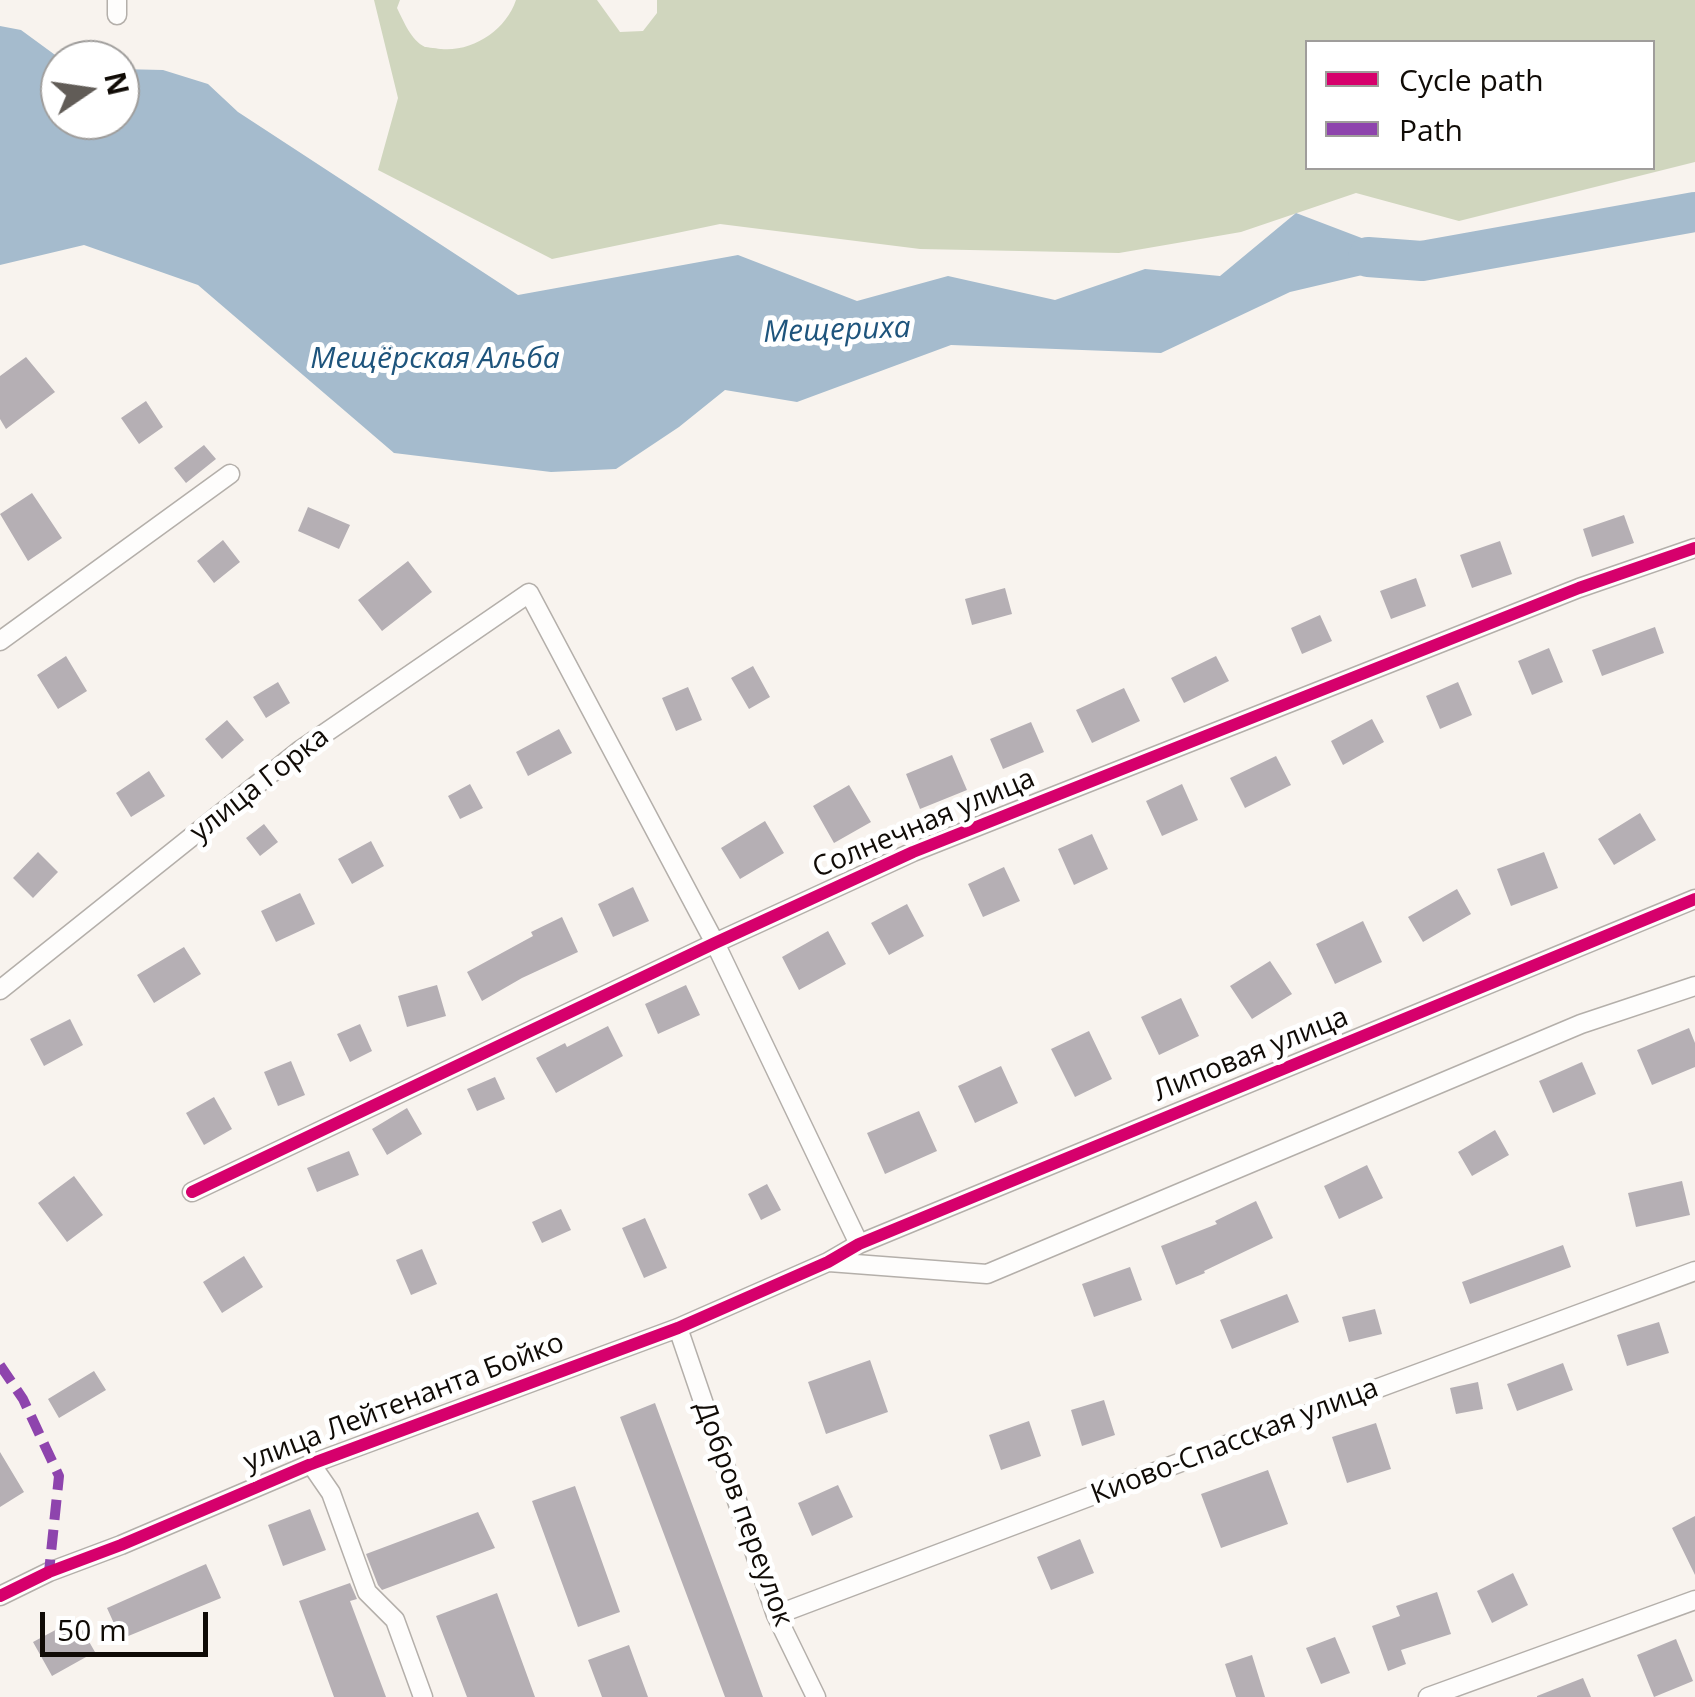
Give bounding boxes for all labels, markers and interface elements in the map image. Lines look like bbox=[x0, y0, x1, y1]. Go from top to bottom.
north arrow bbox=[40, 40, 140, 140]
legend bbox=[1305, 40, 1655, 170]
text: Cycle path bbox=[1399, 59, 1544, 100]
text: N bbox=[96, 68, 138, 99]
text: Path bbox=[1399, 109, 1463, 150]
water label: Мещериха bbox=[763, 310, 911, 352]
water label: Мещёрская Альба bbox=[310, 341, 560, 377]
street label: улица Горка bbox=[184, 720, 336, 850]
street label: Солнечная улица bbox=[808, 762, 1040, 886]
street label: Липовая улица bbox=[1149, 1001, 1353, 1109]
street label: улица Лейтенанта Бойко bbox=[239, 1326, 569, 1480]
street label: Киово-Спасская улица bbox=[1087, 1372, 1383, 1512]
street label: Добров переулок bbox=[687, 1397, 799, 1631]
scale bar bbox=[45, 1592, 212, 1654]
text: 50 m bbox=[57, 1609, 127, 1650]

